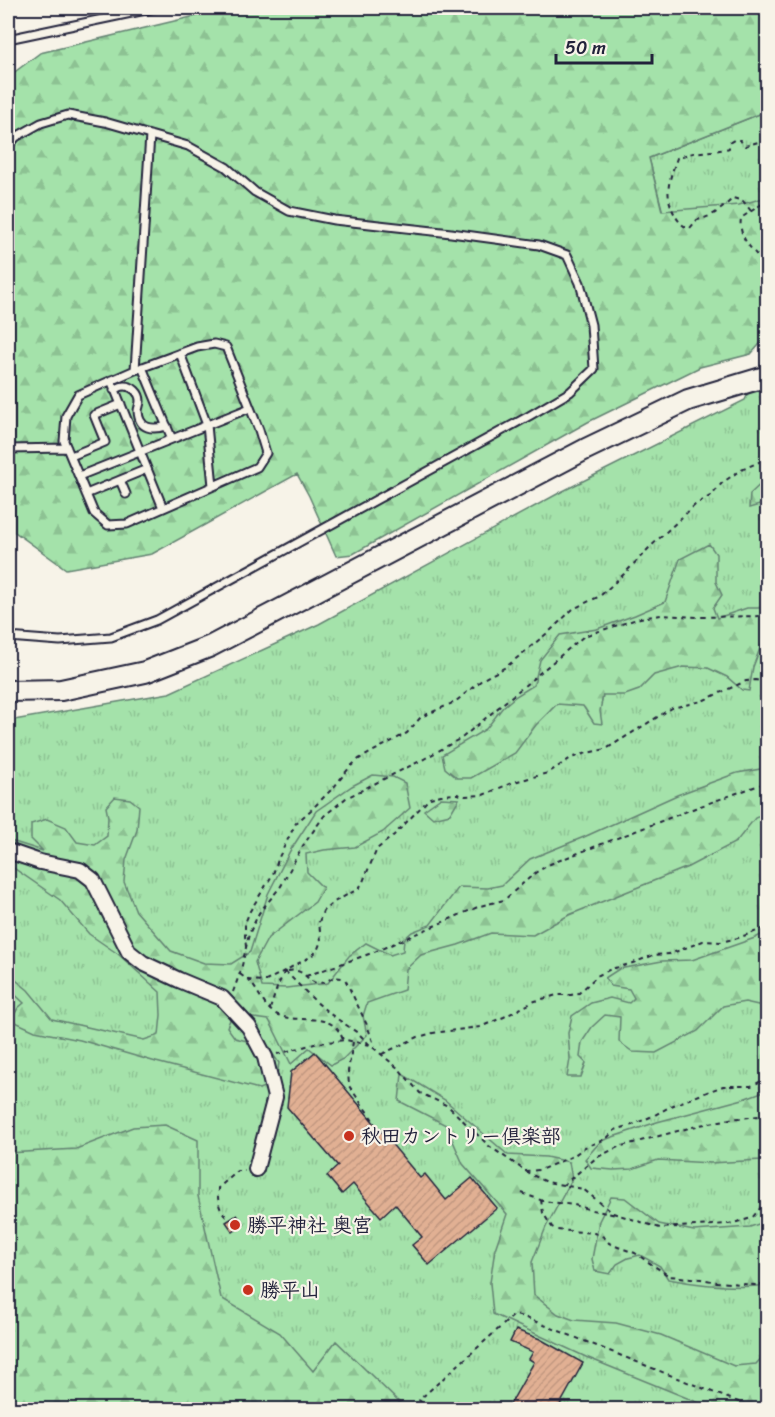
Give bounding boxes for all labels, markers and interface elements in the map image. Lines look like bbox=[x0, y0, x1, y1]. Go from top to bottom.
scale bar bbox=[556, 27, 652, 65]
text: 50 m bbox=[565, 32, 606, 64]
place label: 秋田カントリー倶楽部 bbox=[361, 1119, 561, 1154]
marker: 秋田カントリー倶楽部 bbox=[342, 1129, 356, 1143]
place label: 勝平神社 奥宮 bbox=[247, 1208, 372, 1243]
marker: 勝平神社 奥宮 bbox=[228, 1218, 242, 1232]
place label: 勝平山 bbox=[260, 1273, 320, 1308]
marker: 勝平山 bbox=[241, 1283, 255, 1297]

